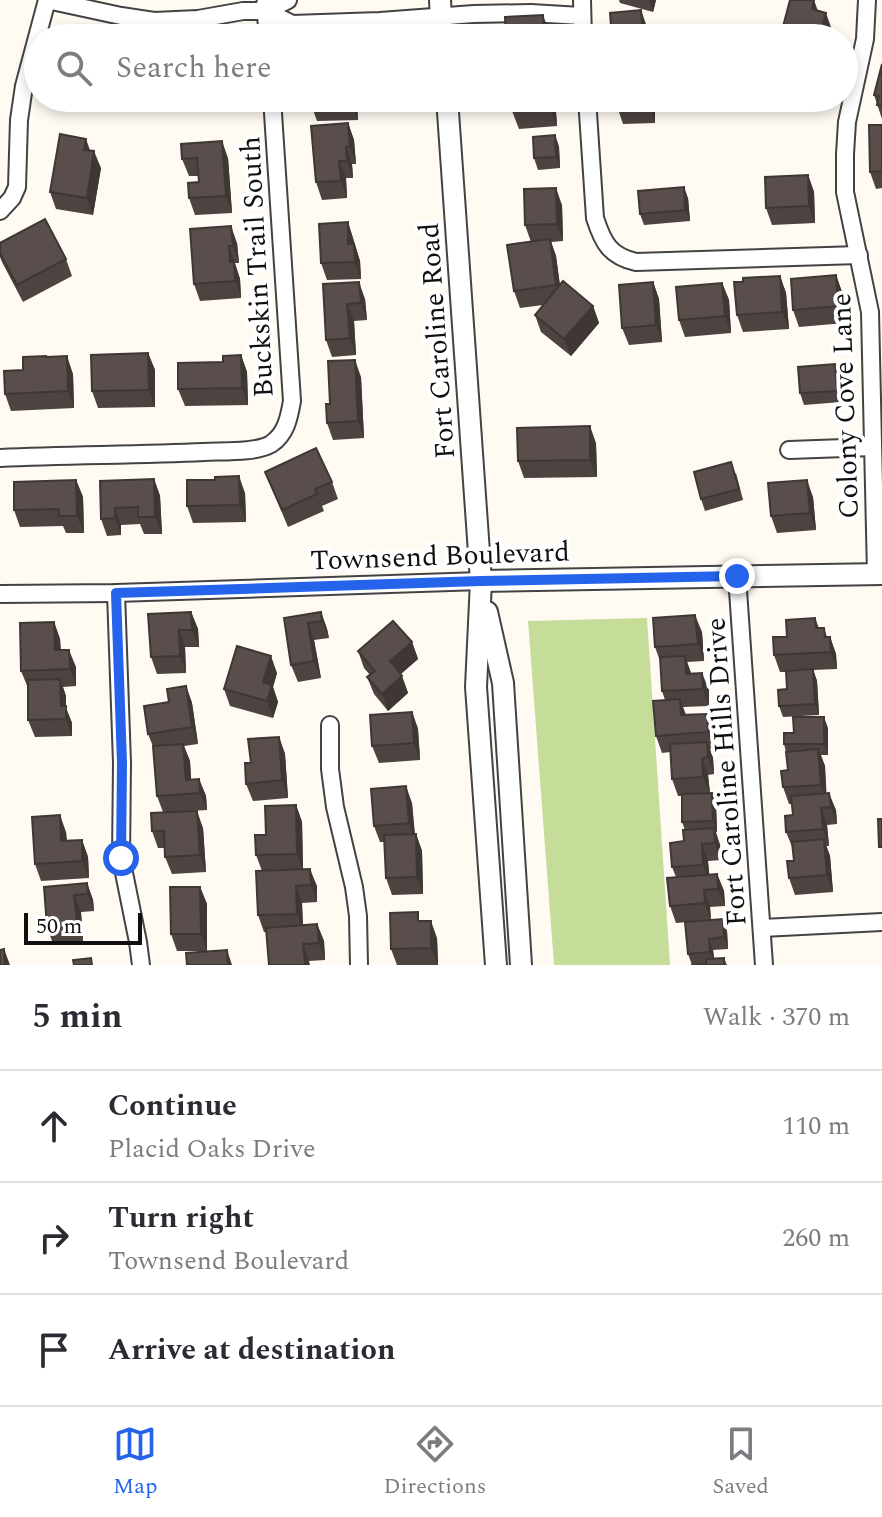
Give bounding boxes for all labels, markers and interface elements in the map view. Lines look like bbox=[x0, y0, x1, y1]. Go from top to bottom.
search box bbox=[24, 24, 858, 112]
text: Search here bbox=[116, 45, 272, 91]
icon: search bbox=[52, 46, 96, 90]
street label: Buckskin Trail South bbox=[229, 135, 286, 399]
street label: Fort Caroline Road bbox=[408, 221, 467, 460]
street label: Colony Cove Lane bbox=[820, 292, 871, 520]
street label: Townsend Boulevard bbox=[309, 530, 571, 583]
route end bbox=[719, 558, 755, 594]
street label: Fort Caroline Hills Drive bbox=[694, 616, 759, 928]
route start bbox=[103, 840, 139, 876]
scale bar bbox=[24, 909, 142, 945]
text: 50 m bbox=[36, 910, 82, 943]
text: 5 min bbox=[32, 991, 122, 1043]
text: Walk · 370 m bbox=[703, 997, 850, 1037]
text: Continue bbox=[108, 1083, 237, 1129]
icon: ahead bbox=[32, 1104, 76, 1148]
text: 110 m bbox=[782, 1106, 850, 1146]
text: Placid Oaks Drive bbox=[108, 1129, 316, 1169]
text: Turn right bbox=[108, 1195, 254, 1241]
icon: right bbox=[32, 1216, 76, 1260]
text: 260 m bbox=[782, 1218, 850, 1258]
text: Townsend Boulevard bbox=[108, 1241, 349, 1281]
text: Arrive at destination bbox=[108, 1327, 395, 1373]
icon: arrive bbox=[32, 1328, 76, 1372]
tab: Map bbox=[113, 1422, 157, 1503]
tab: Directions bbox=[384, 1422, 486, 1503]
tab: Saved bbox=[712, 1422, 769, 1503]

